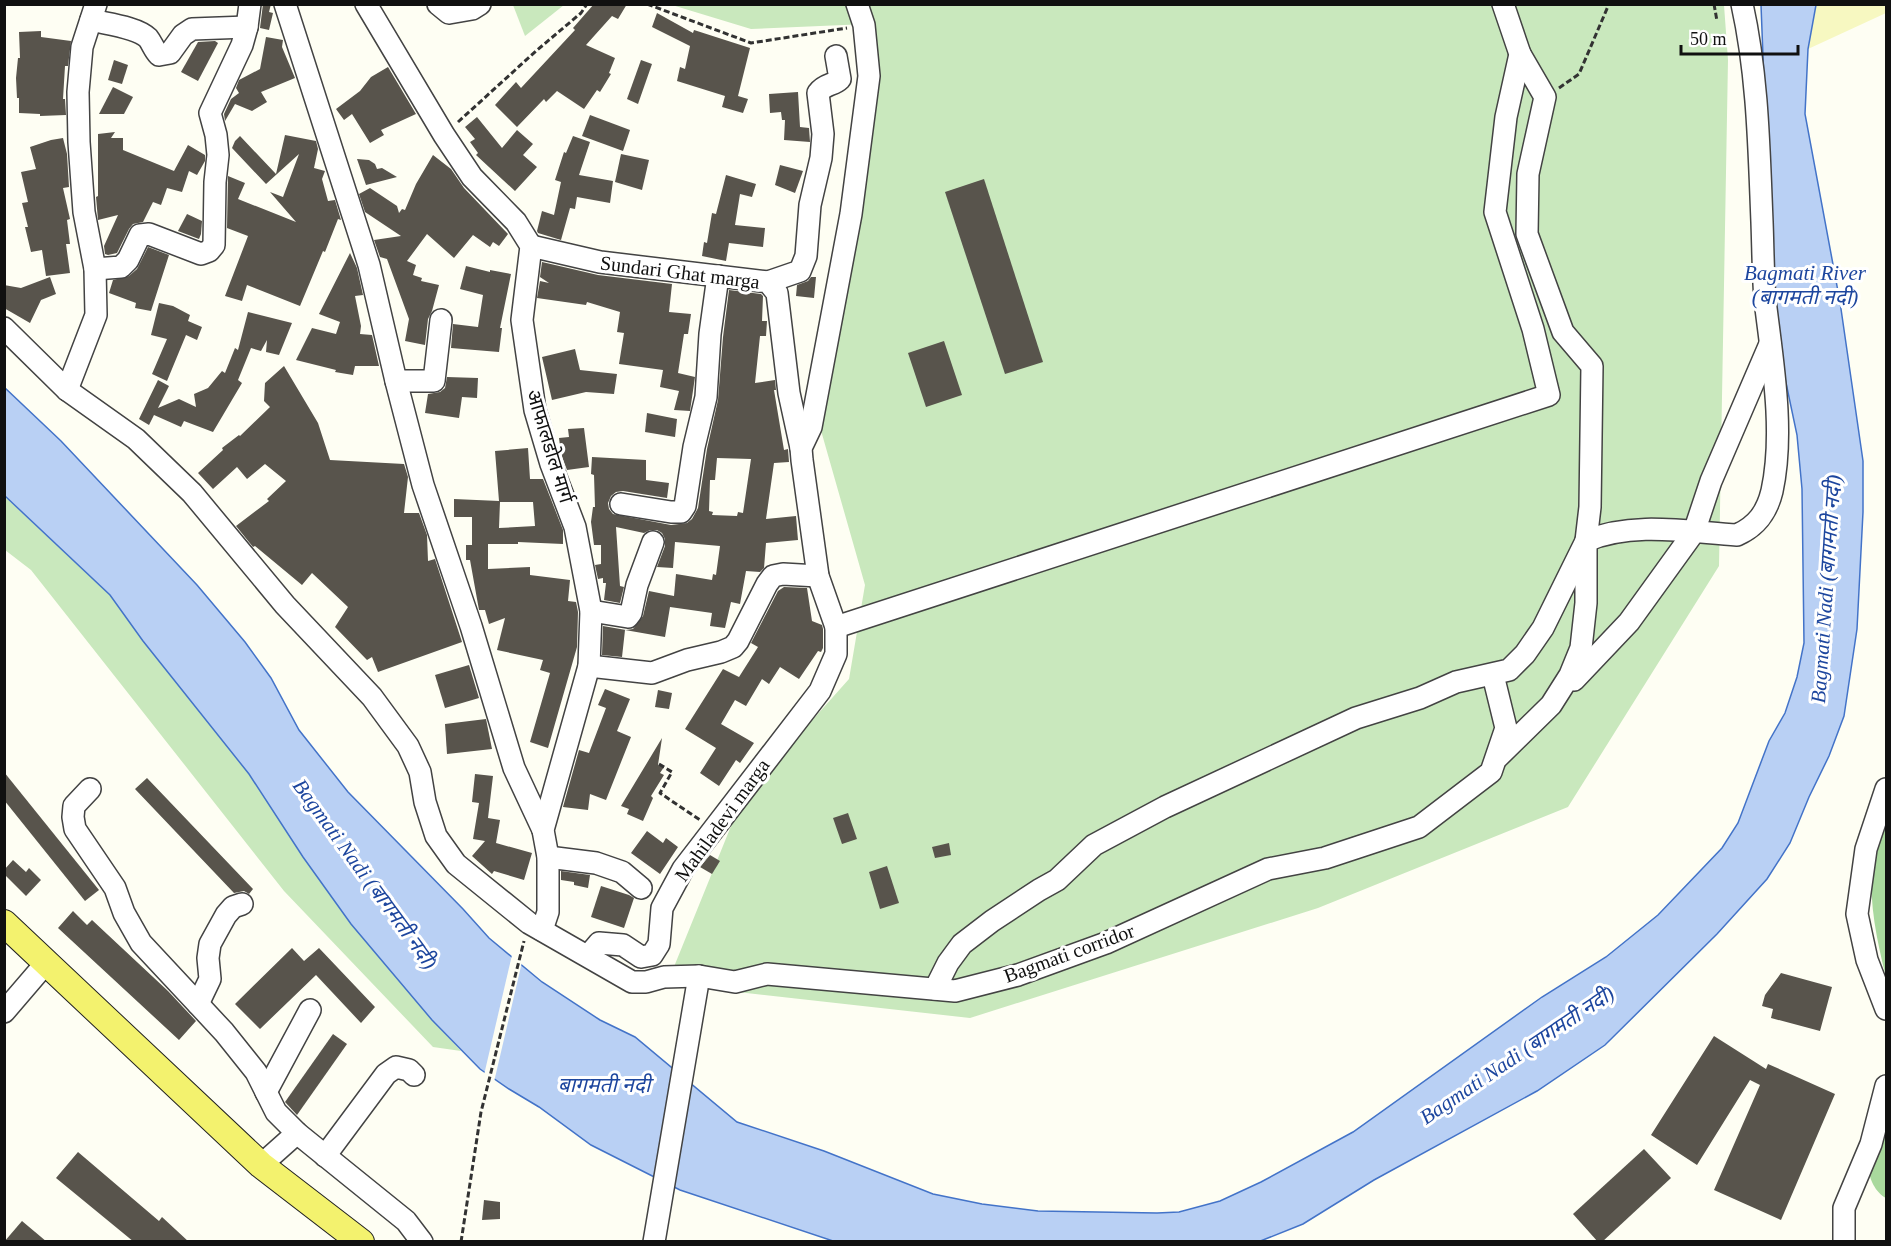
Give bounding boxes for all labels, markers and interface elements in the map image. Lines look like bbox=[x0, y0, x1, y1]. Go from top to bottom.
scale bar bbox=[1681, 18, 1798, 56]
text: 50 m bbox=[1690, 29, 1727, 49]
street label: Sundari Ghat marga bbox=[599, 251, 761, 294]
water label: Bagmati River (बागमती नदी) bbox=[1744, 261, 1867, 309]
street label: आफालडोल मार्ग bbox=[522, 386, 579, 506]
water label: Bagmati Nadi (बागमती नदी) bbox=[1806, 474, 1846, 704]
street label: Mahiladevi marga bbox=[670, 755, 775, 886]
water label: Bagmati Nadi (बागमती नदी) bbox=[288, 774, 442, 974]
street label: Bagmati corridor bbox=[1001, 919, 1138, 988]
water label: Bagmati Nadi (बागमती नदी) bbox=[1415, 981, 1619, 1129]
water label: बागमती नदी bbox=[558, 1073, 654, 1097]

